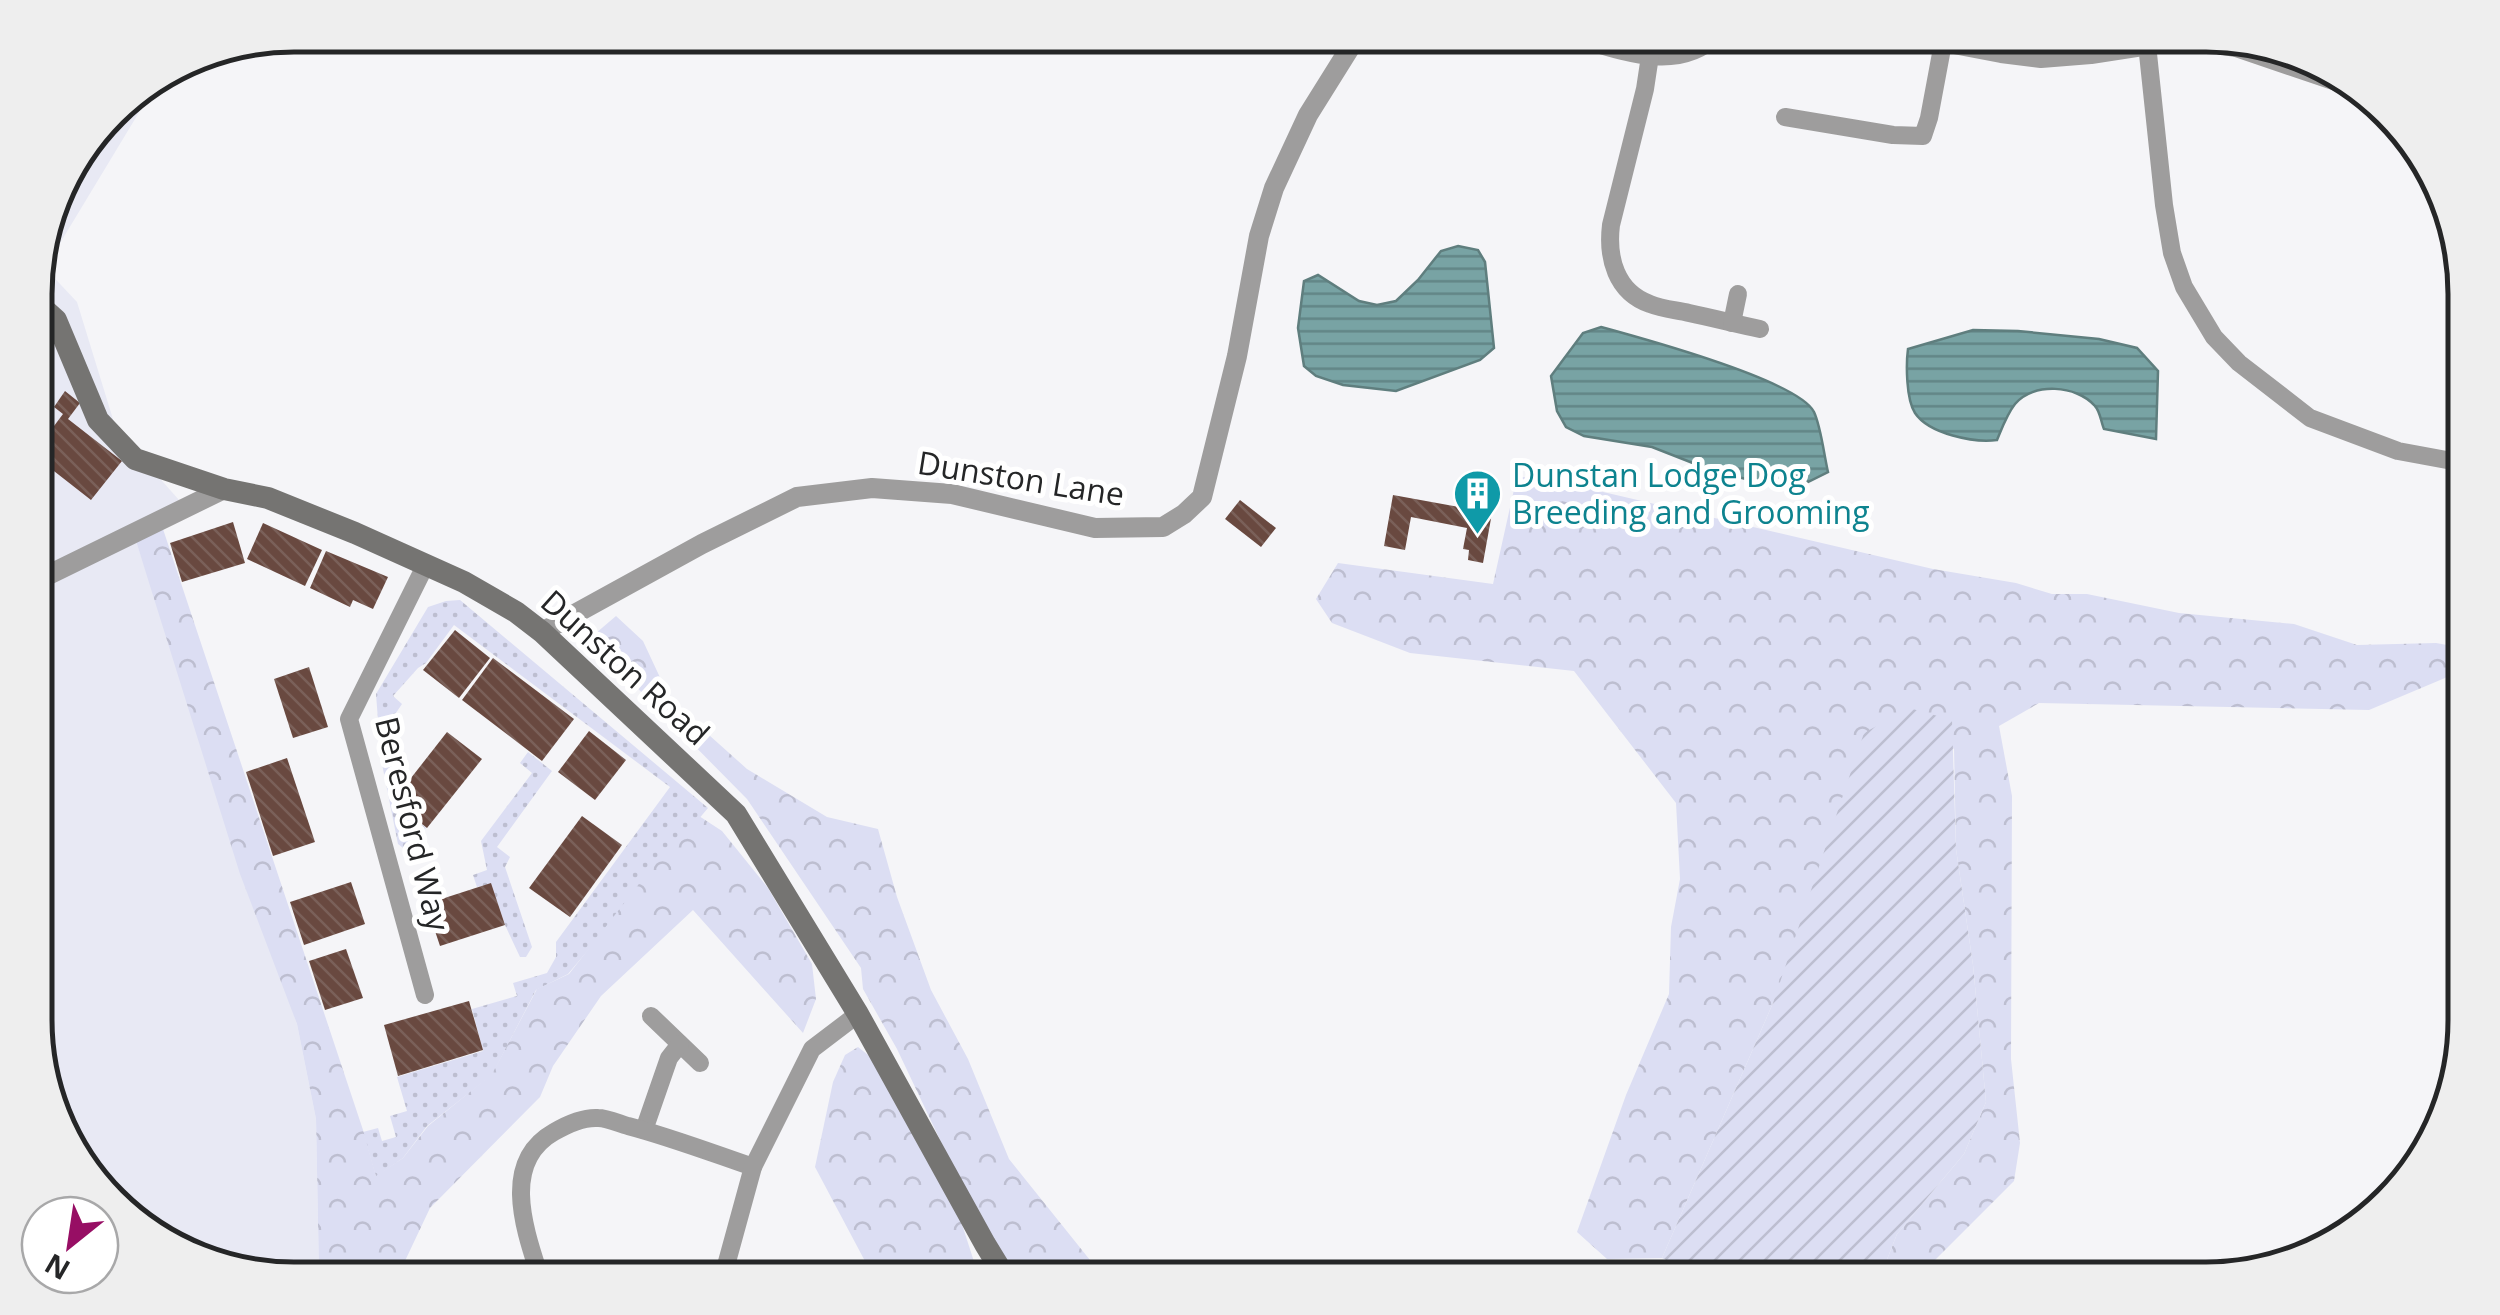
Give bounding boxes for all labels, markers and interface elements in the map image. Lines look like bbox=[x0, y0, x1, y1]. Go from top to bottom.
street label: Dunston Lane bbox=[915, 440, 1128, 515]
place label: Dunstan Lodge Dog Breeding and Grooming bbox=[1512, 453, 1870, 533]
building icon: Dunstan Lodge Dog Breeding and Grooming bbox=[1451, 468, 1503, 536]
street label: Dunston Road bbox=[533, 580, 719, 754]
street label: Beresford Way bbox=[366, 712, 461, 936]
north arrow bbox=[20, 1195, 120, 1295]
text: N bbox=[38, 1245, 76, 1290]

